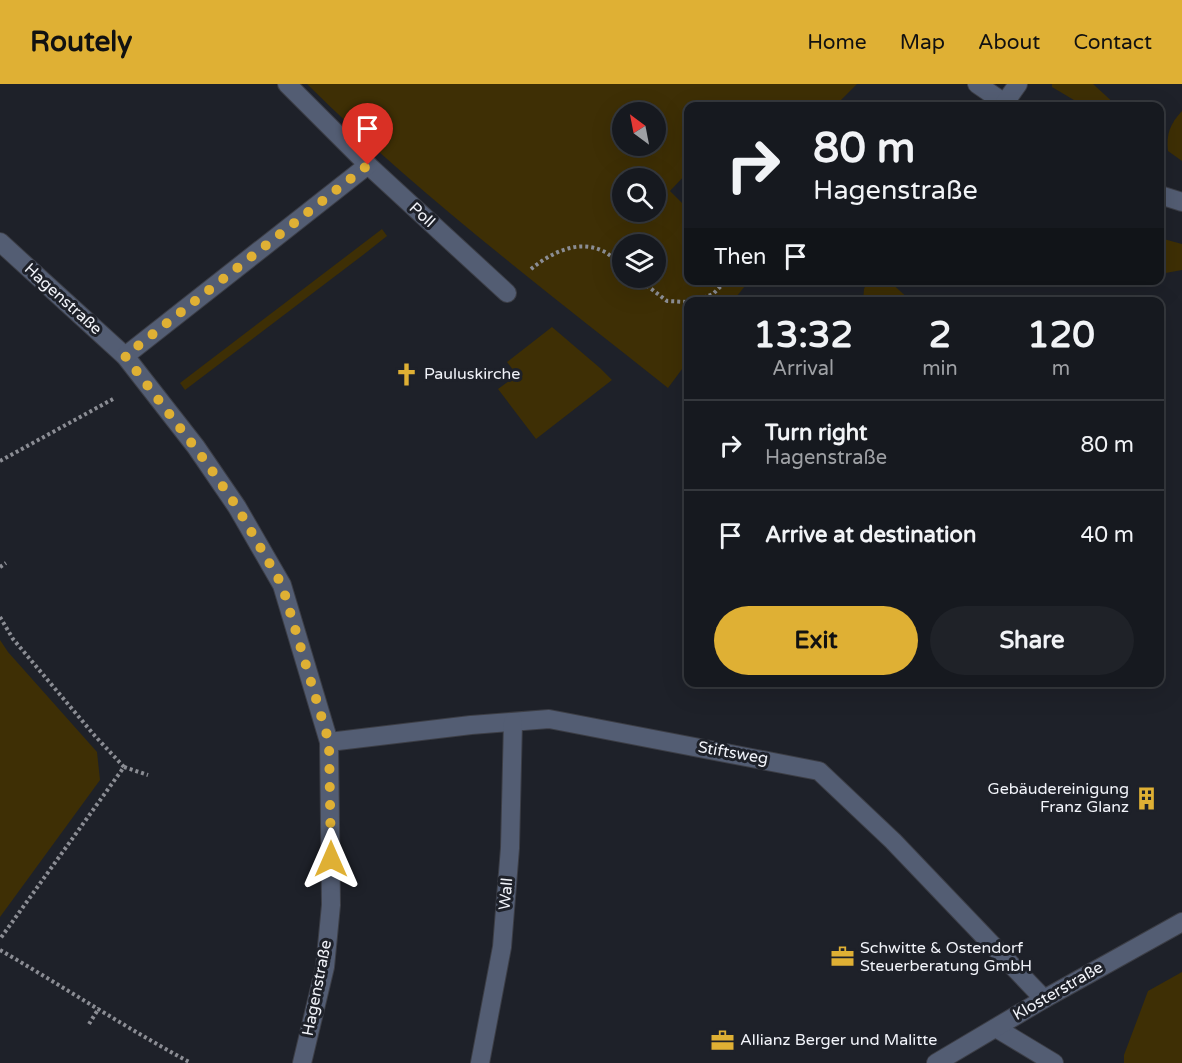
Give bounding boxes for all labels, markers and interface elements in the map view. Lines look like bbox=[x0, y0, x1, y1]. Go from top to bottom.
text: Routely bbox=[30, 25, 132, 59]
text: Home bbox=[807, 30, 867, 55]
text: Map bbox=[900, 30, 945, 55]
text: About bbox=[978, 30, 1040, 55]
text: Contact bbox=[1073, 30, 1152, 55]
north arrow bbox=[612, 102, 666, 156]
map controls bbox=[612, 102, 666, 288]
pin bbox=[342, 103, 393, 165]
icon: arrive bbox=[351, 112, 384, 145]
text: 80 m bbox=[813, 123, 915, 174]
icon: right bbox=[714, 126, 792, 204]
button: search bbox=[612, 168, 666, 222]
text: Hagenstraße bbox=[813, 174, 978, 207]
street label: Poll bbox=[405, 198, 439, 232]
button: layers bbox=[612, 234, 666, 288]
icon: arrive bbox=[779, 240, 812, 273]
text: Then bbox=[714, 244, 767, 270]
street label: Hagenstraße bbox=[20, 259, 106, 339]
text: 13:32 bbox=[753, 314, 853, 357]
text: 2 bbox=[929, 314, 951, 357]
text: 120 bbox=[1027, 314, 1095, 357]
text: Arrival bbox=[772, 357, 834, 381]
text: min bbox=[922, 357, 958, 381]
text: m bbox=[1052, 357, 1070, 381]
church icon: Pauluskirche bbox=[393, 361, 419, 387]
place label: Pauluskirche bbox=[424, 364, 520, 384]
text: Turn right bbox=[765, 420, 867, 446]
icon: right bbox=[714, 429, 747, 462]
text: 80 m bbox=[1080, 432, 1134, 458]
text: Hagenstraße bbox=[765, 446, 887, 470]
icon: arrive bbox=[714, 519, 747, 552]
text: Arrive at destination bbox=[765, 522, 976, 548]
text: 40 m bbox=[1080, 522, 1134, 548]
button: Exit bbox=[714, 606, 918, 675]
button: Share bbox=[930, 606, 1134, 675]
street label: Stiftsweg bbox=[696, 737, 770, 769]
place label: Gebäudereinigung Franz Glanz bbox=[988, 779, 1129, 817]
building icon: Gebäudereinigung Franz Glanz bbox=[1134, 785, 1160, 811]
position arrow bbox=[299, 827, 363, 891]
street label: Wall bbox=[495, 877, 517, 911]
street label: Hagenstraße bbox=[298, 938, 336, 1038]
place label: Schwitte & Ostendorf Steuerberatung GmbH bbox=[860, 938, 1032, 976]
office icon: Schwitte & Ostendorf Steuerberatung GmbH bbox=[829, 944, 855, 970]
street label: Klosterstraße bbox=[1009, 957, 1107, 1025]
office icon: Allianz Berger und Malitte bbox=[709, 1027, 735, 1053]
place label: Allianz Berger und Malitte bbox=[740, 1030, 937, 1050]

